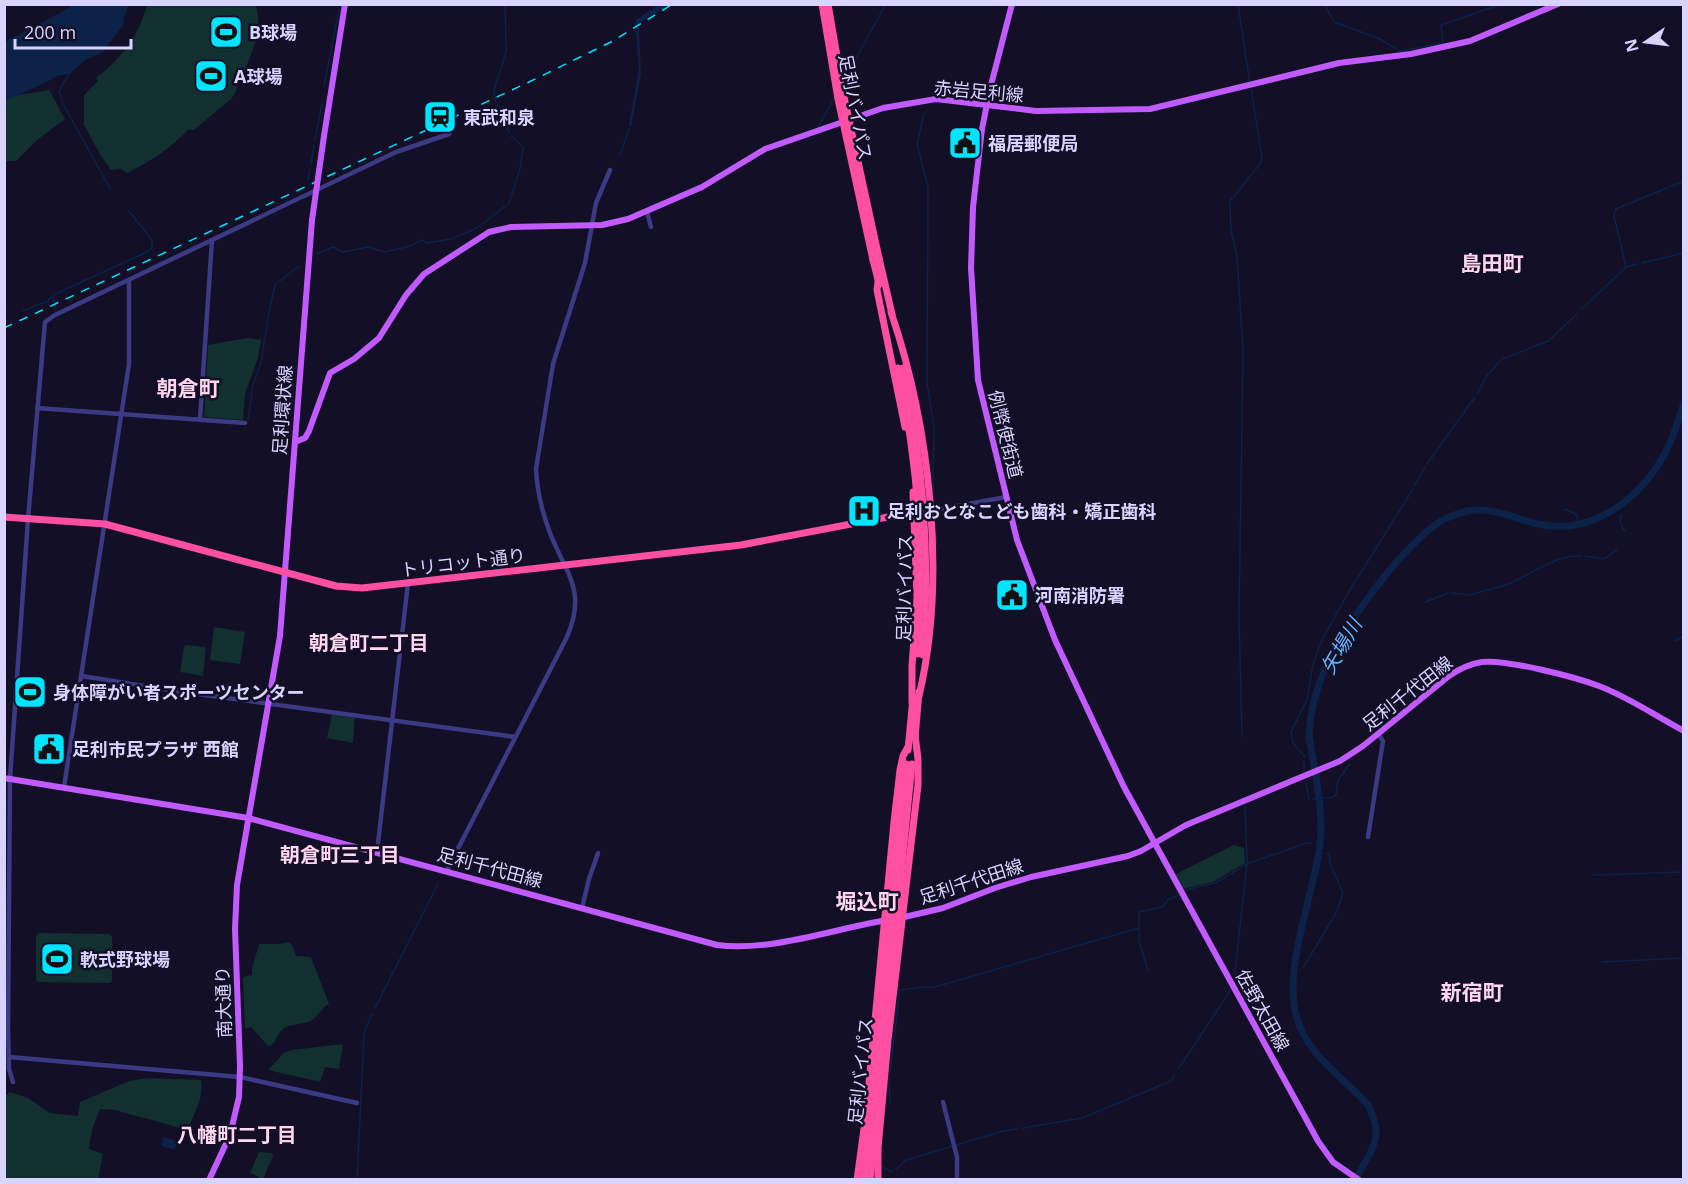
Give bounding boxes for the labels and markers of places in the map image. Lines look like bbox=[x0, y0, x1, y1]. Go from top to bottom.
sports icon: B球場 bbox=[208, 14, 244, 50]
place label: B球場 bbox=[249, 20, 297, 44]
sports icon: A球場 bbox=[193, 58, 229, 94]
place label: A球場 bbox=[234, 64, 282, 88]
station icon: 東武和泉 bbox=[422, 99, 458, 135]
place label: 東武和泉 bbox=[463, 105, 535, 129]
public building icon: 福居郵便局 bbox=[947, 125, 983, 161]
place label: 福居郵便局 bbox=[988, 131, 1078, 155]
hospital icon: 足利おとなこども歯科・矯正歯科 bbox=[846, 493, 882, 529]
place label: 足利おとなこども歯科・矯正歯科 bbox=[887, 499, 1156, 523]
public building icon: 河南消防署 bbox=[994, 577, 1030, 613]
place label: 河南消防署 bbox=[1035, 583, 1125, 607]
sports icon: 身体障がい者スポーツセンター bbox=[12, 674, 48, 710]
place label: 身体障がい者スポーツセンター bbox=[53, 680, 305, 704]
public building icon: 足利市民プラザ 西館 bbox=[31, 731, 67, 767]
place label: 足利市民プラザ 西館 bbox=[72, 737, 239, 761]
sports icon: 軟式野球場 bbox=[39, 941, 75, 977]
place label: 軟式野球場 bbox=[80, 947, 170, 971]

